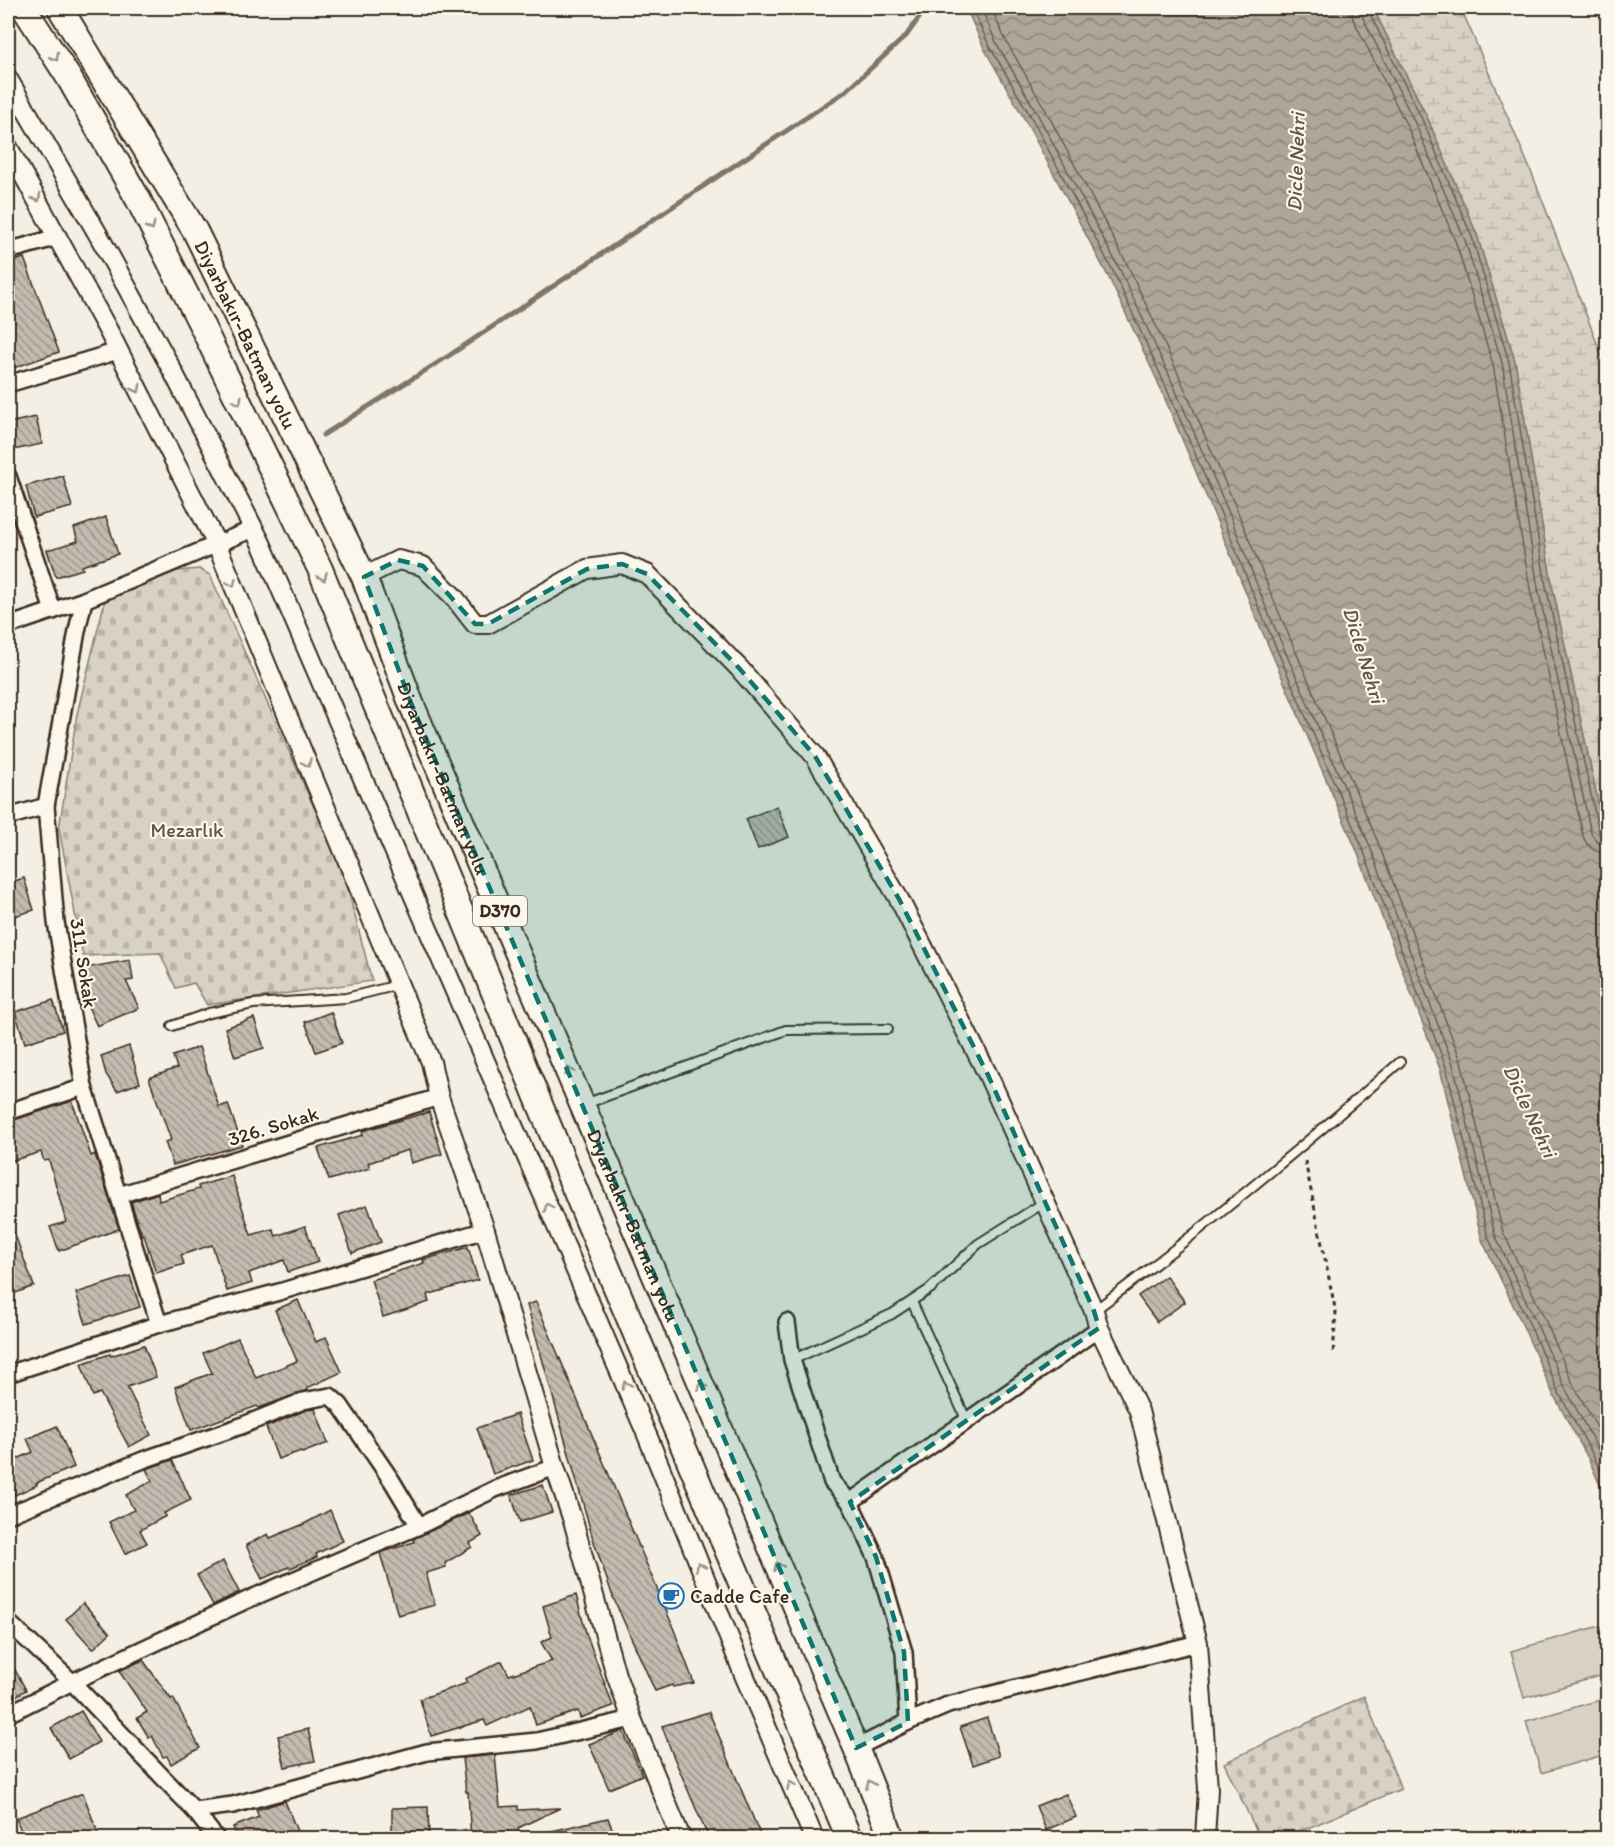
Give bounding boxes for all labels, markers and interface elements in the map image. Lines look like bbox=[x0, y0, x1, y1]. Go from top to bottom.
one-way arrow bbox=[48, 51, 60, 61]
water label: Dicle Nehri bbox=[1281, 109, 1310, 212]
one-way arrow bbox=[30, 192, 41, 202]
one-way arrow bbox=[144, 220, 156, 231]
street label: Diyarbakır-Batman yolu bbox=[189, 236, 302, 433]
one-way arrow bbox=[130, 383, 141, 393]
one-way arrow bbox=[231, 395, 243, 406]
one-way arrow bbox=[316, 571, 328, 582]
one-way arrow bbox=[225, 577, 237, 588]
water label: Dicle Nehri bbox=[1338, 604, 1392, 708]
street label: Diyarbakır-Batman yolu bbox=[392, 678, 495, 878]
one-way arrow bbox=[300, 757, 312, 768]
park label: Mezarlık bbox=[151, 818, 224, 842]
road number: D370 bbox=[473, 896, 527, 926]
street label: 311. Sokak bbox=[65, 916, 103, 1010]
water label: Dicle Nehri bbox=[1498, 1061, 1564, 1163]
one-way arrow bbox=[564, 1066, 576, 1077]
street label: 326. Sokak bbox=[225, 1101, 321, 1151]
street label: Diyarbakır-Batman yolu bbox=[582, 1125, 685, 1325]
one-way arrow bbox=[543, 1202, 555, 1213]
one-way arrow bbox=[621, 1381, 633, 1392]
one-way arrow bbox=[697, 1381, 709, 1392]
one-way arrow bbox=[695, 1561, 707, 1572]
one-way arrow bbox=[773, 1561, 785, 1572]
cafe icon: Cadde Cafe bbox=[656, 1581, 686, 1611]
place label: Cadde Cafe bbox=[690, 1584, 789, 1608]
one-way arrow bbox=[865, 1779, 877, 1790]
one-way arrow bbox=[786, 1780, 798, 1791]

